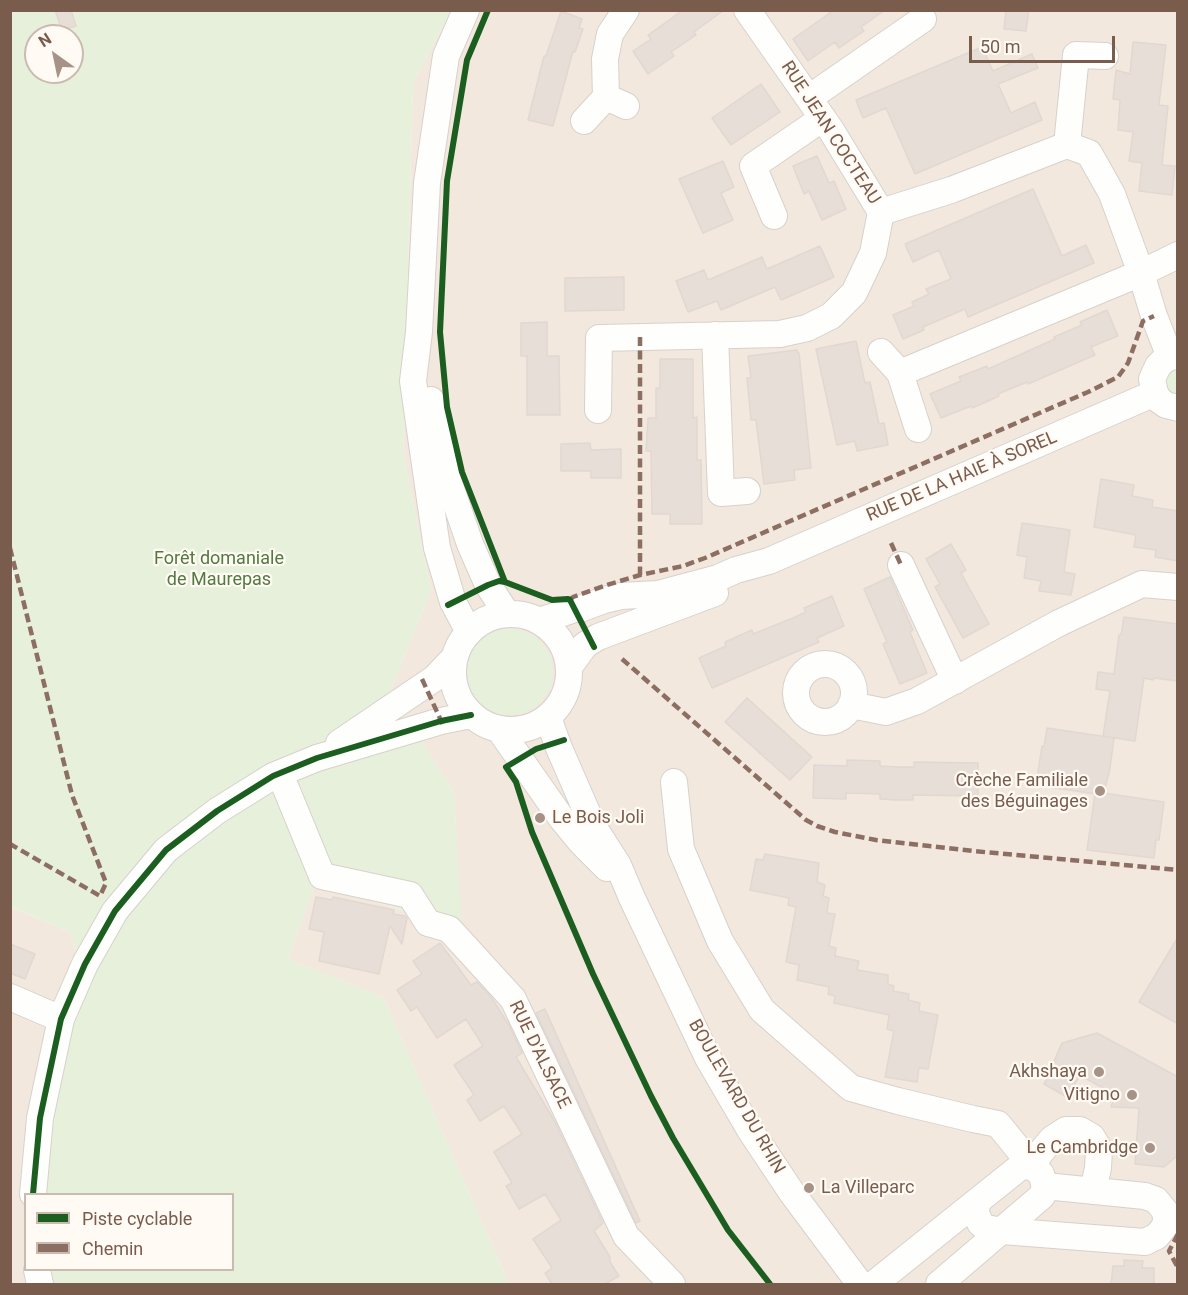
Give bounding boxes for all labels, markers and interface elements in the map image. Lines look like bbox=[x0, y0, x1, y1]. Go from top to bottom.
north arrow bbox=[24, 24, 84, 84]
scale bar bbox=[972, 24, 1118, 62]
text: N bbox=[35, 29, 55, 51]
text: 50 m bbox=[980, 36, 1020, 57]
street label: RUE JEAN COCTEAU bbox=[776, 57, 884, 209]
street label: RUE DE LA HAIE À SOREL bbox=[864, 427, 1060, 527]
park label: Forêt domaniale de Maurepas bbox=[154, 548, 284, 590]
place label: Crèche Familiale des Béguinages bbox=[955, 770, 1088, 812]
marker: Crèche Familiale des Béguinages bbox=[1093, 784, 1107, 798]
place label: Le Bois Joli bbox=[552, 807, 644, 829]
marker: Le Bois Joli bbox=[533, 811, 547, 825]
street label: RUE D'ALSACE bbox=[504, 998, 574, 1112]
street label: BOULEVARD DU RHIN bbox=[683, 1016, 789, 1178]
place label: Akhshaya bbox=[1009, 1061, 1087, 1083]
marker: Akhshaya bbox=[1092, 1065, 1106, 1079]
place label: Vitigno bbox=[1064, 1084, 1120, 1106]
marker: Vitigno bbox=[1125, 1088, 1139, 1102]
place label: Le Cambridge bbox=[1027, 1137, 1138, 1159]
marker: Le Cambridge bbox=[1143, 1141, 1157, 1155]
place label: La Villeparc bbox=[821, 1177, 914, 1199]
marker: La Villeparc bbox=[802, 1181, 816, 1195]
legend bbox=[24, 1193, 234, 1271]
text: Piste cyclable bbox=[82, 1208, 192, 1229]
text: Chemin bbox=[82, 1238, 143, 1259]

